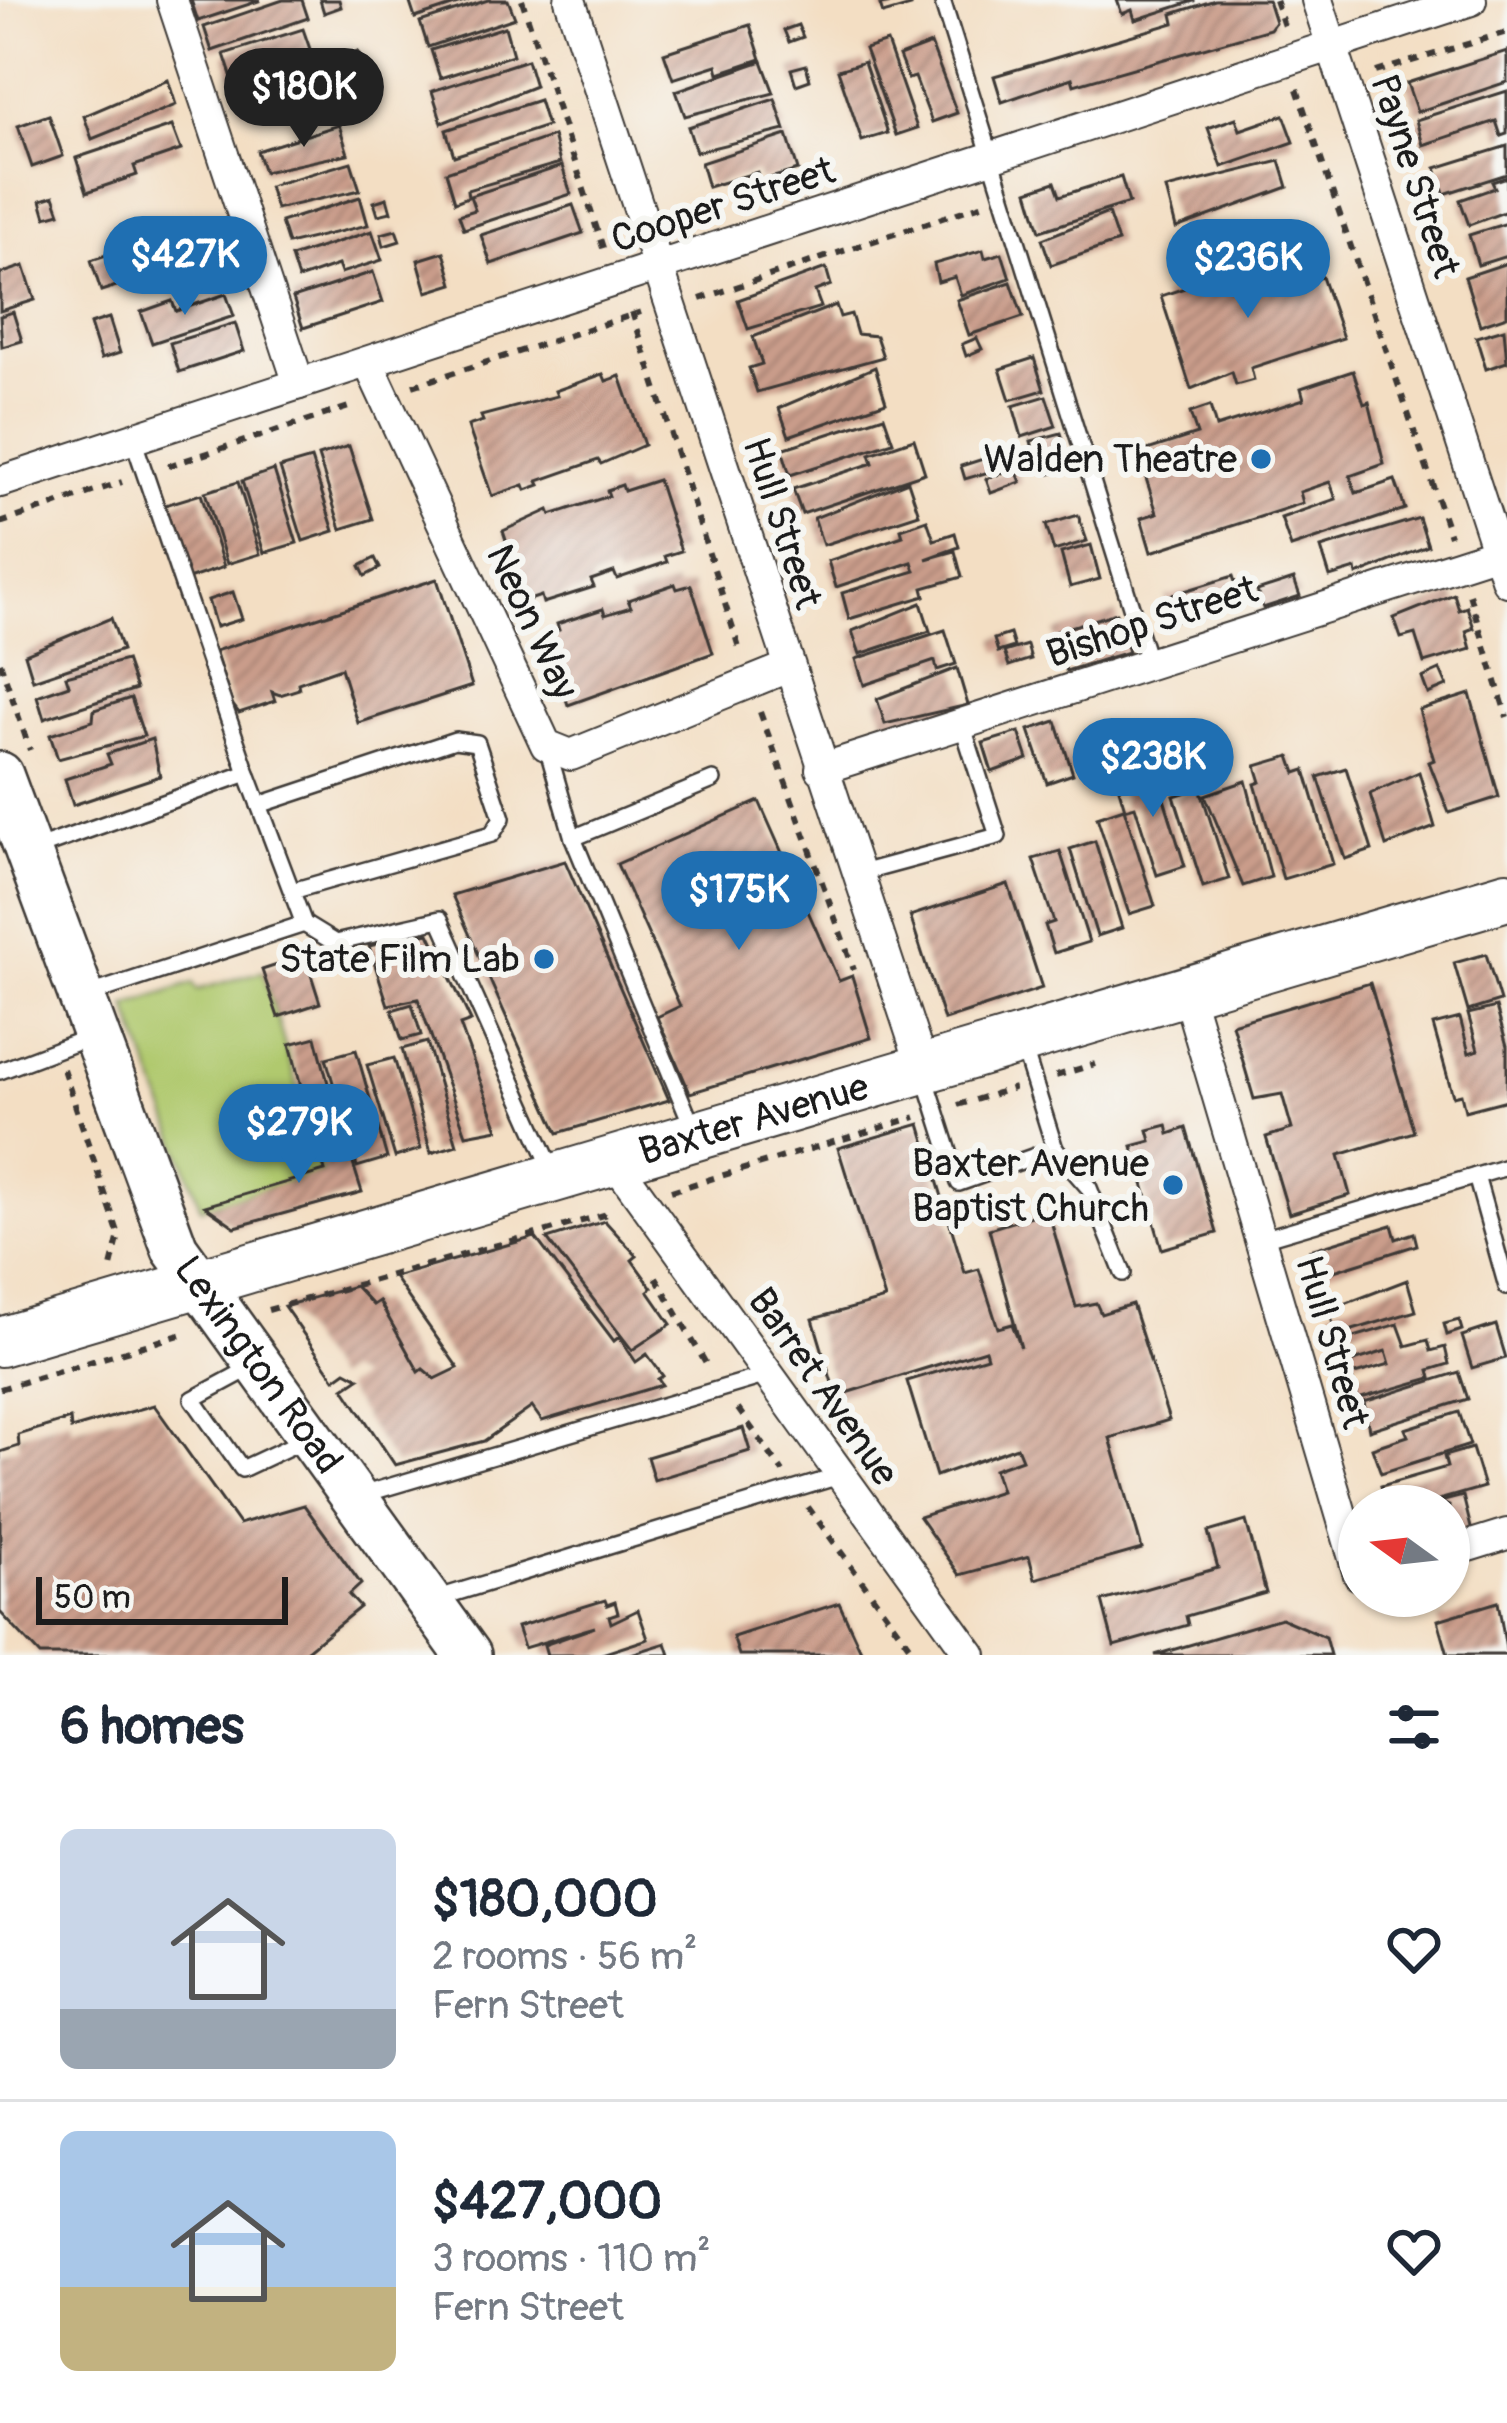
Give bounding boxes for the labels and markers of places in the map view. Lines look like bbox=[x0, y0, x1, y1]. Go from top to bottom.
pin: $180K bbox=[220, 48, 388, 150]
pin: $427K bbox=[101, 216, 269, 318]
pin: $236K bbox=[1164, 219, 1332, 321]
place label: Walden Theatre bbox=[984, 435, 1237, 484]
marker: Walden Theatre bbox=[1248, 446, 1274, 472]
pin: $238K bbox=[1069, 718, 1237, 820]
pin: $175K bbox=[655, 851, 823, 953]
place label: State Film Lab bbox=[279, 935, 520, 984]
marker: State Film Lab bbox=[531, 946, 557, 972]
pin: $279K bbox=[215, 1084, 383, 1186]
place label: Baxter Avenue Baptist Church bbox=[912, 1139, 1149, 1233]
marker: Baxter Avenue Baptist Church bbox=[1160, 1172, 1186, 1198]

